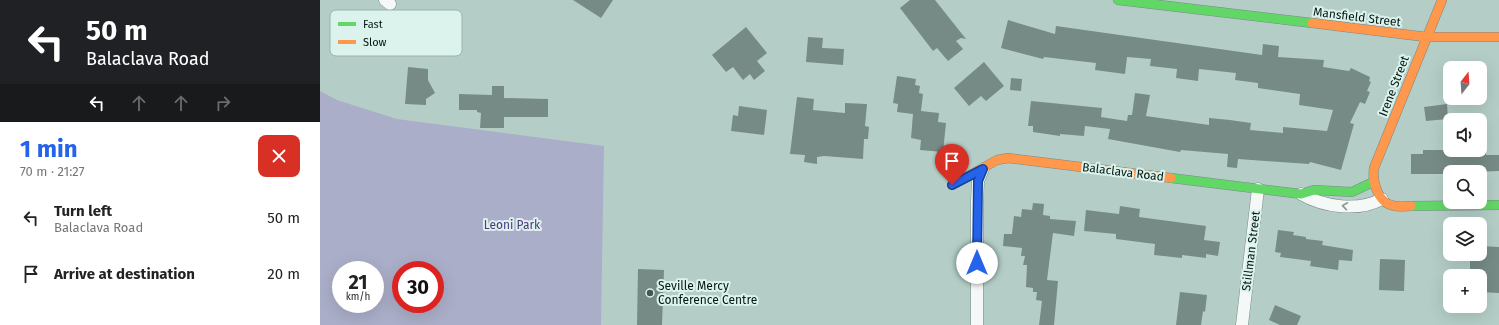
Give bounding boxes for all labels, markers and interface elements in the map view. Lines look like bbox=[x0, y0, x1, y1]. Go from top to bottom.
street label: Mansfield Street bbox=[1312, 5, 1402, 29]
legend bbox=[330, 10, 462, 56]
text: 50 m bbox=[86, 14, 148, 47]
icon: left bbox=[20, 16, 72, 68]
text: Fast bbox=[363, 18, 383, 31]
text: Slow bbox=[363, 36, 387, 49]
text: Balaclava Road bbox=[86, 48, 209, 70]
street label: Irene Street bbox=[1376, 53, 1412, 118]
north arrow bbox=[1443, 61, 1487, 105]
map controls bbox=[1443, 61, 1487, 313]
icon: left bbox=[86, 92, 108, 114]
icon: ahead bbox=[128, 92, 150, 114]
icon: ahead bbox=[170, 92, 192, 114]
icon: right bbox=[212, 92, 234, 114]
button: sound bbox=[1443, 113, 1487, 157]
text: 1 min bbox=[20, 135, 78, 163]
button: close bbox=[258, 135, 300, 177]
pin bbox=[935, 144, 969, 185]
icon: arrive bbox=[941, 150, 963, 172]
street label: Balaclava Road bbox=[1081, 160, 1165, 184]
text: 70 m · 21:27 bbox=[20, 164, 84, 179]
button: search bbox=[1443, 165, 1487, 209]
text: Turn left bbox=[54, 202, 112, 220]
one-way arrow bbox=[1341, 202, 1348, 211]
icon: left bbox=[20, 207, 42, 229]
text: 50 m bbox=[267, 209, 300, 227]
street label: Stillman Street bbox=[1239, 209, 1263, 292]
button: layers bbox=[1443, 217, 1487, 261]
park label: Leoni Park bbox=[484, 218, 541, 232]
text: Balaclava Road bbox=[54, 220, 143, 235]
position arrow bbox=[956, 242, 998, 284]
speed limit sign: 30 bbox=[392, 261, 444, 313]
icon: arrive bbox=[20, 263, 42, 285]
text: Arrive at destination bbox=[54, 265, 195, 283]
text: 20 m bbox=[267, 265, 300, 283]
button: + bbox=[1443, 269, 1487, 313]
text: 21 bbox=[348, 270, 368, 294]
place label: Seville Mercy Conference Centre bbox=[658, 279, 757, 307]
marker: Seville Mercy Conference Centre bbox=[645, 288, 655, 298]
text: km/h bbox=[346, 291, 370, 303]

